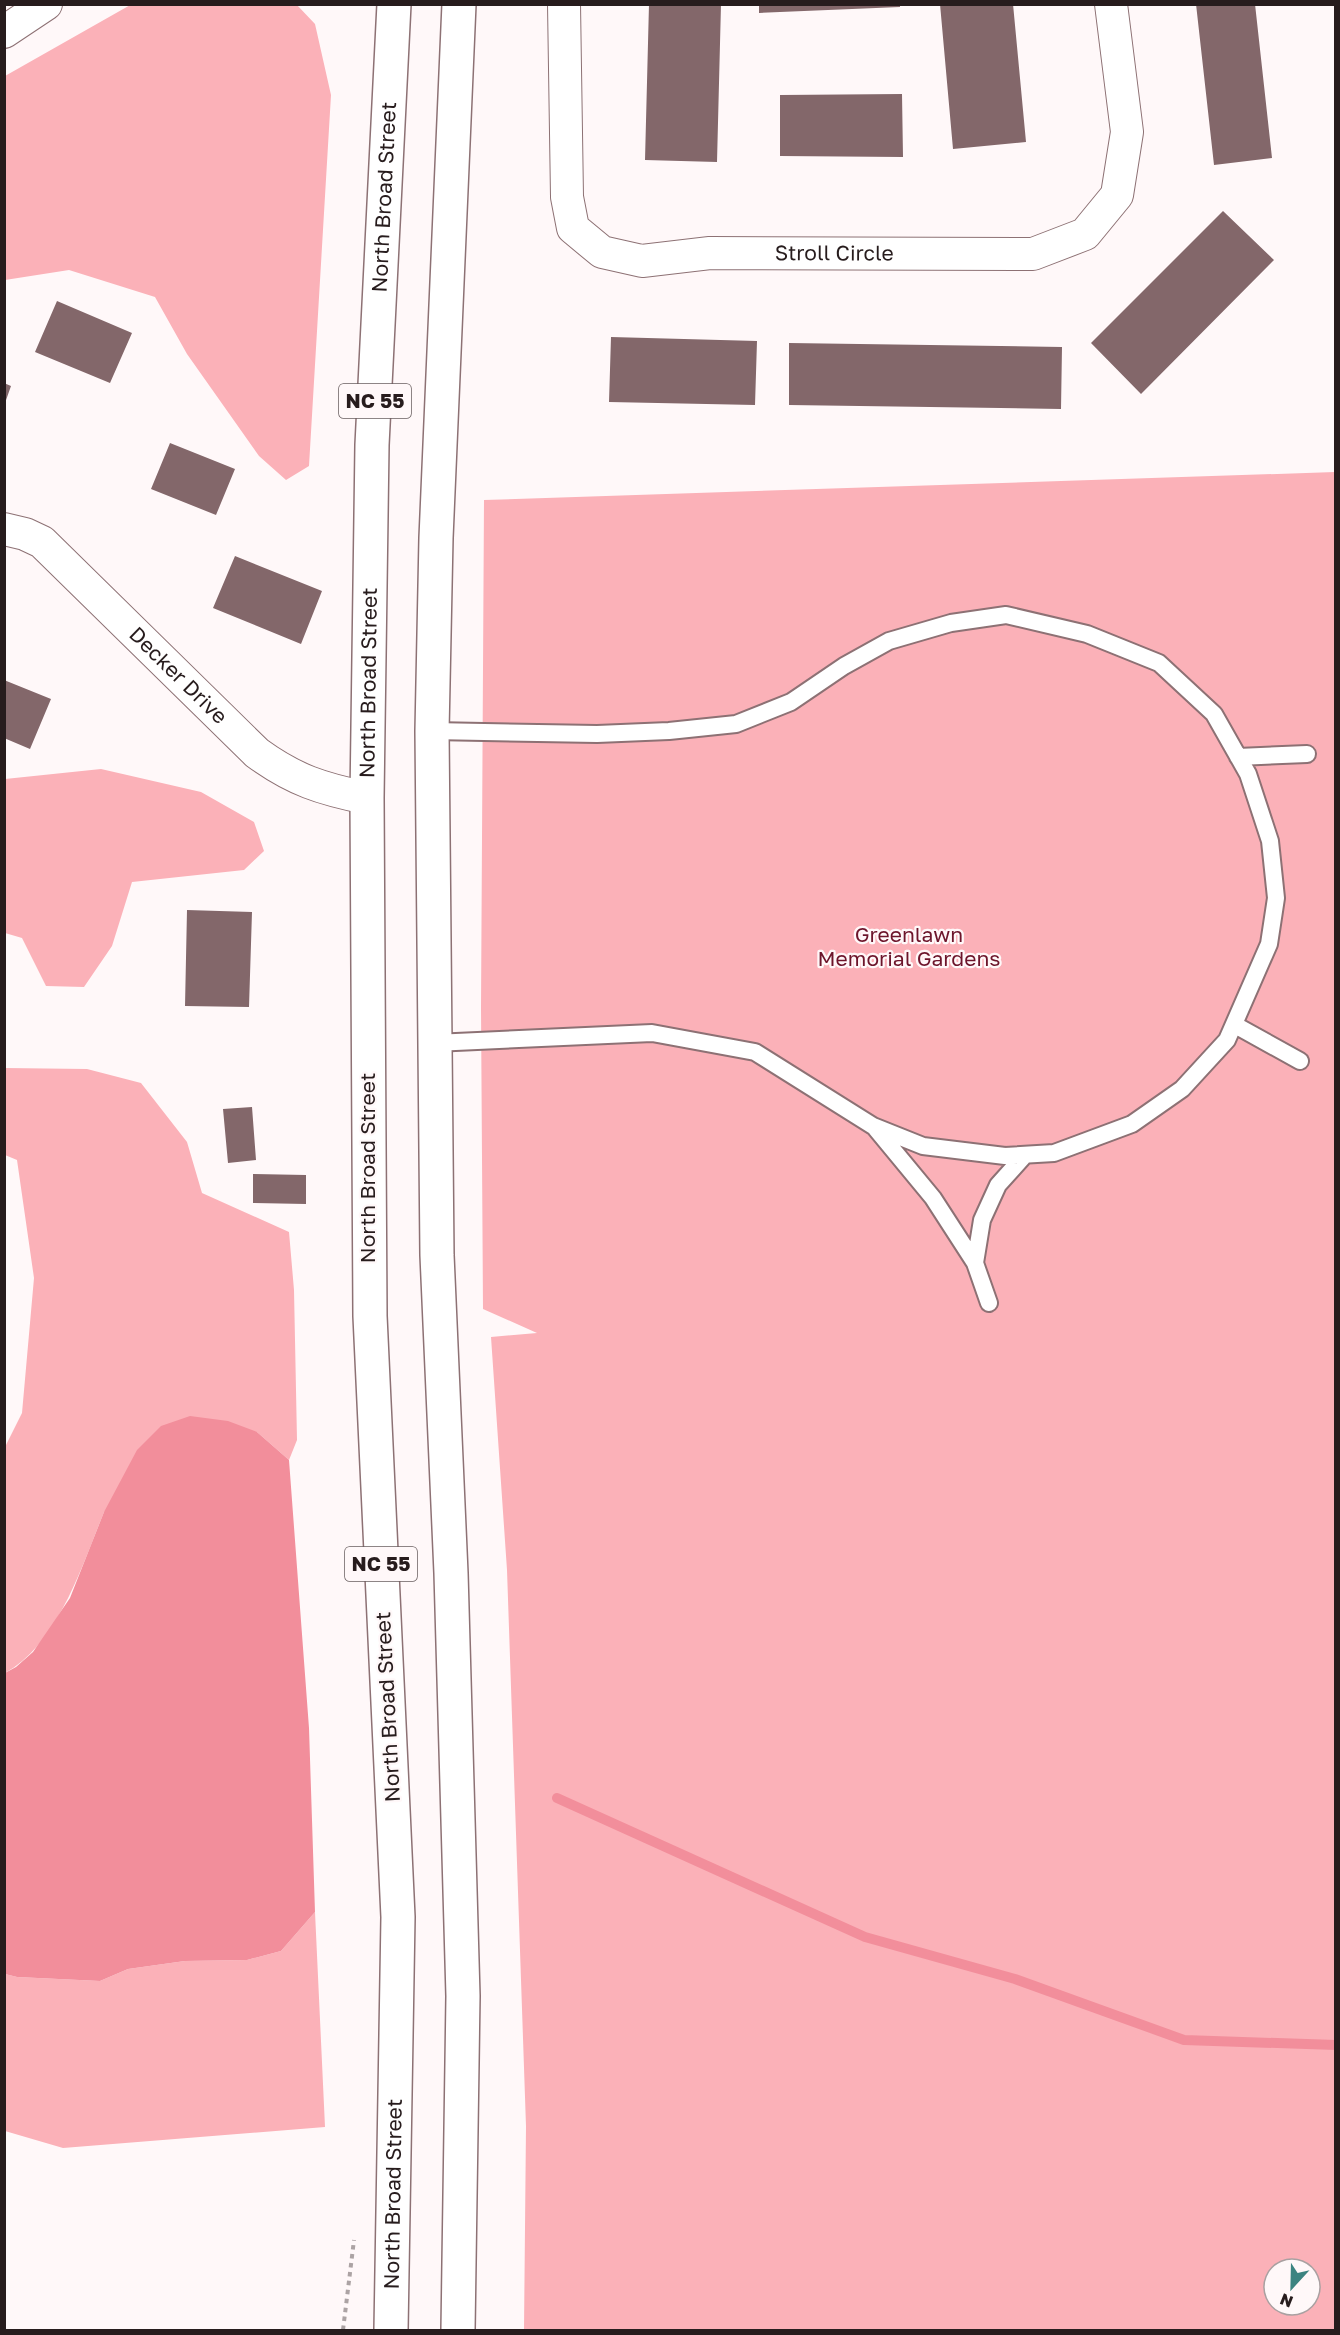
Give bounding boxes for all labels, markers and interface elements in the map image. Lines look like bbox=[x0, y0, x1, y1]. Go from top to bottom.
street label: North Broad Street bbox=[366, 101, 401, 293]
street label: Stroll Circle bbox=[775, 239, 894, 266]
road number: NC 55 bbox=[339, 384, 411, 418]
street label: North Broad Street bbox=[353, 587, 382, 778]
street label: Decker Drive bbox=[124, 621, 233, 729]
park label: Greenlawn Memorial Gardens bbox=[818, 921, 1000, 971]
street label: North Broad Street bbox=[354, 1073, 380, 1263]
road number: NC 55 bbox=[345, 1547, 417, 1581]
street label: North Broad Street bbox=[369, 1611, 405, 1803]
street label: North Broad Street bbox=[378, 2098, 407, 2290]
north arrow bbox=[1262, 2257, 1322, 2317]
text: N bbox=[1277, 2289, 1296, 2312]

